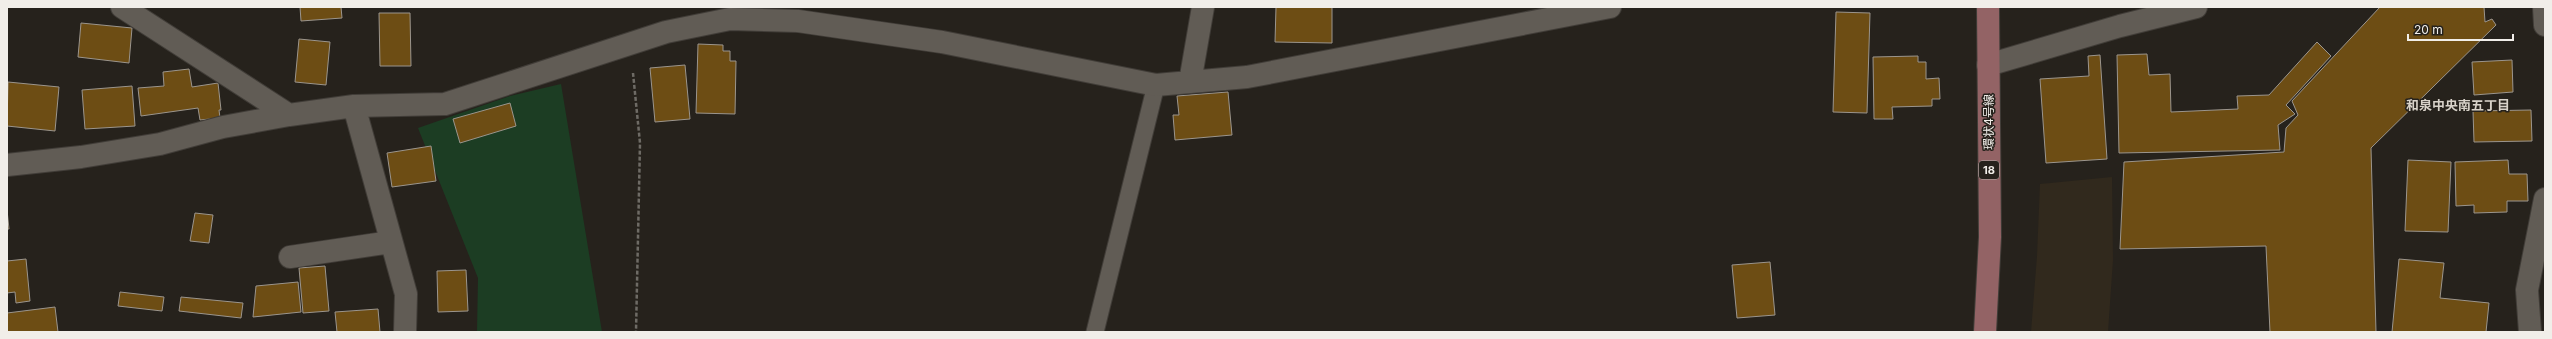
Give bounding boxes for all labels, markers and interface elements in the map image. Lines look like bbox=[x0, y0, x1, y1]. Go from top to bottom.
scale bar bbox=[2408, 16, 2513, 42]
text: 20 m bbox=[2414, 22, 2443, 37]
street label: 環状4号線 bbox=[1981, 94, 1996, 150]
district label: 和泉中央南五丁目 bbox=[2406, 97, 2510, 113]
road number: 18 bbox=[1979, 161, 1999, 179]

